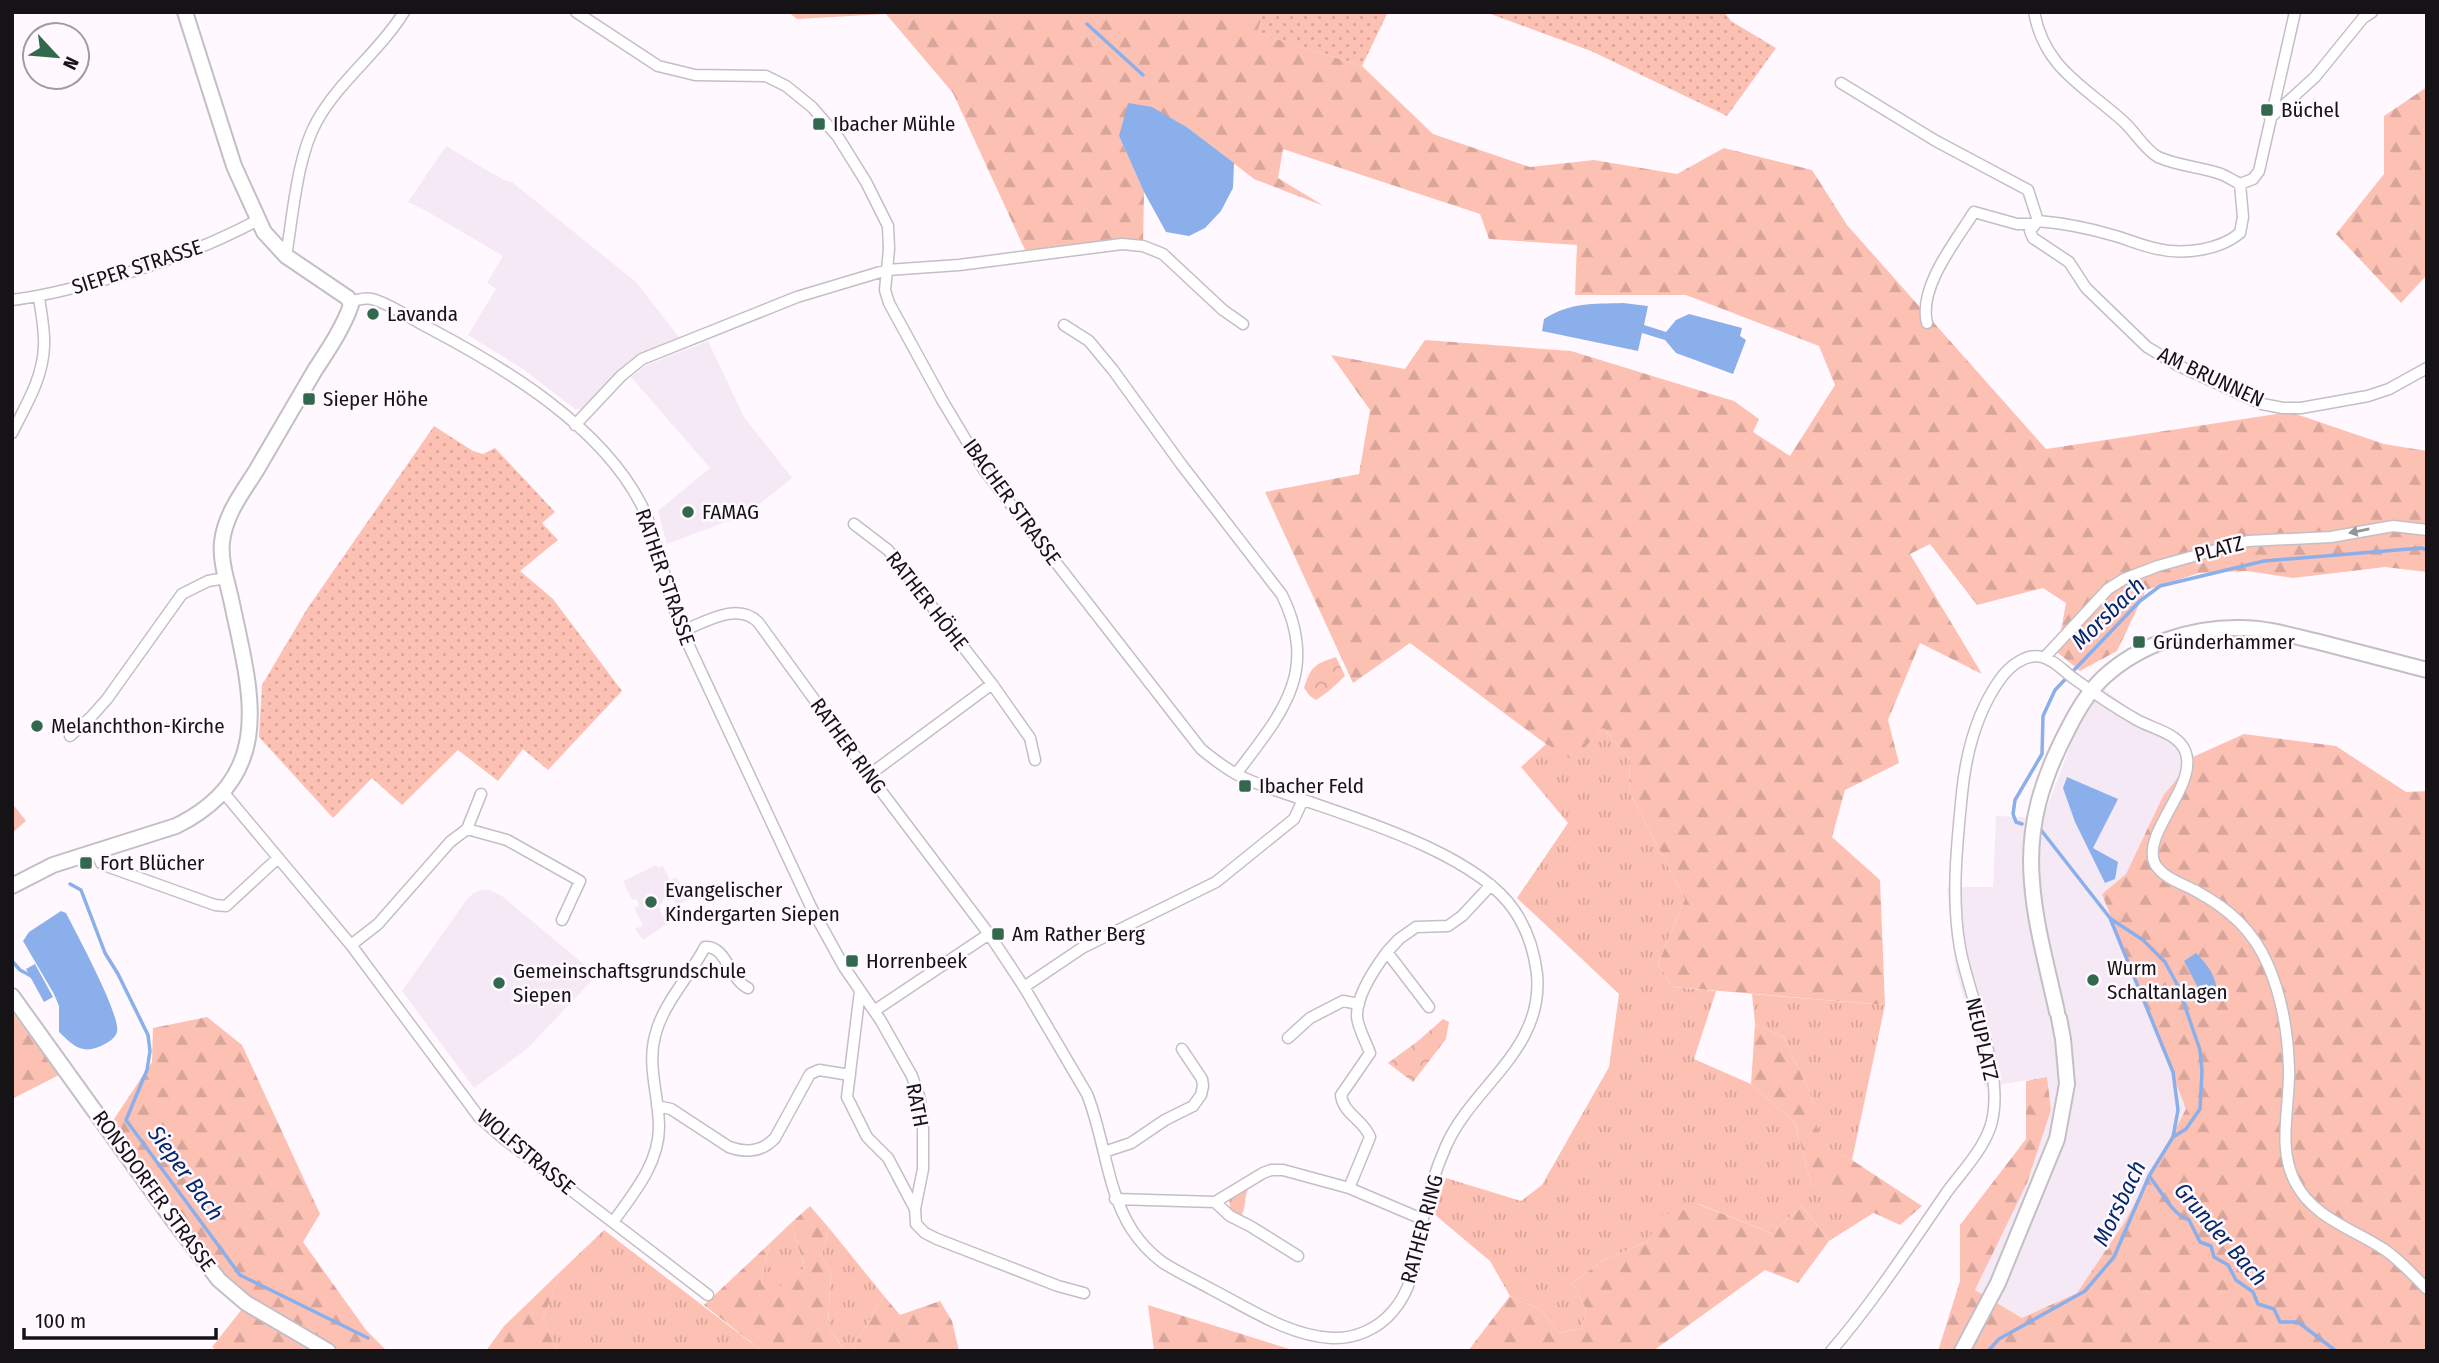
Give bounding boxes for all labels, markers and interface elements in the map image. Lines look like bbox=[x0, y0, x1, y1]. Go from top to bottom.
north arrow bbox=[21, 21, 91, 91]
text: N bbox=[58, 53, 84, 73]
place label: Büchel bbox=[2281, 97, 2340, 123]
marker: Büchel bbox=[2259, 102, 2275, 118]
place label: Ibacher Mühle bbox=[833, 111, 955, 137]
marker: Ibacher Mühle bbox=[811, 116, 827, 132]
street label: SIEPER STRASSE bbox=[69, 234, 206, 300]
place label: Lavanda bbox=[387, 301, 458, 327]
marker: Lavanda bbox=[365, 306, 381, 322]
street label: AM BRUNNEN bbox=[2154, 341, 2268, 413]
place label: Sieper Höhe bbox=[323, 386, 428, 412]
marker: Sieper Höhe bbox=[301, 391, 317, 407]
street label: IBACHER STRASSE bbox=[957, 434, 1067, 570]
place label: FAMAG bbox=[702, 499, 759, 525]
marker: FAMAG bbox=[680, 504, 696, 520]
street label: RATHER STRASSE bbox=[629, 505, 701, 649]
one-way arrow bbox=[2348, 526, 2370, 537]
street label: PLATZ bbox=[2192, 530, 2246, 568]
street label: RATHER HÖHE bbox=[880, 546, 974, 656]
water label: Morsbach bbox=[2065, 571, 2151, 655]
place label: Gründerhammer bbox=[2153, 629, 2295, 655]
marker: Gründerhammer bbox=[2131, 634, 2147, 650]
street label: RATHER RING bbox=[805, 693, 891, 799]
place label: Melanchthon-Kirche bbox=[51, 713, 225, 739]
marker: Melanchthon-Kirche bbox=[29, 718, 45, 734]
place label: Ibacher Feld bbox=[1259, 773, 1364, 799]
marker: Ibacher Feld bbox=[1237, 778, 1253, 794]
place label: Fort Blücher bbox=[100, 850, 205, 876]
marker: Fort Blücher bbox=[78, 855, 94, 871]
place label: Evangelischer Kindergarten Siepen bbox=[665, 877, 840, 927]
marker: Evangelischer Kindergarten Siepen bbox=[643, 894, 659, 910]
place label: Am Rather Berg bbox=[1012, 921, 1145, 947]
marker: Am Rather Berg bbox=[990, 926, 1006, 942]
place label: Horrenbeek bbox=[866, 948, 967, 974]
marker: Horrenbeek bbox=[844, 953, 860, 969]
place label: Wurm Schaltanlagen bbox=[2107, 955, 2228, 1005]
place label: Gemeinschaftsgrundschule Siepen bbox=[513, 958, 746, 1008]
marker: Wurm Schaltanlagen bbox=[2085, 972, 2101, 988]
marker: Gemeinschaftsgrundschule Siepen bbox=[491, 975, 507, 991]
street label: NEUPLATZ bbox=[1960, 995, 2004, 1083]
street label: RATH bbox=[900, 1081, 934, 1129]
street label: WOLFSTRASSE bbox=[472, 1104, 580, 1200]
street label: RONSDORFER STRASSE bbox=[87, 1106, 221, 1277]
water label: Sieper Bach bbox=[142, 1119, 230, 1226]
water label: Morsbach bbox=[2086, 1156, 2152, 1250]
street label: RATHER RING bbox=[1395, 1172, 1449, 1286]
water label: Grunder Bach bbox=[2169, 1177, 2273, 1291]
scale bar bbox=[24, 1296, 217, 1340]
text: 100 m bbox=[35, 1308, 86, 1334]

